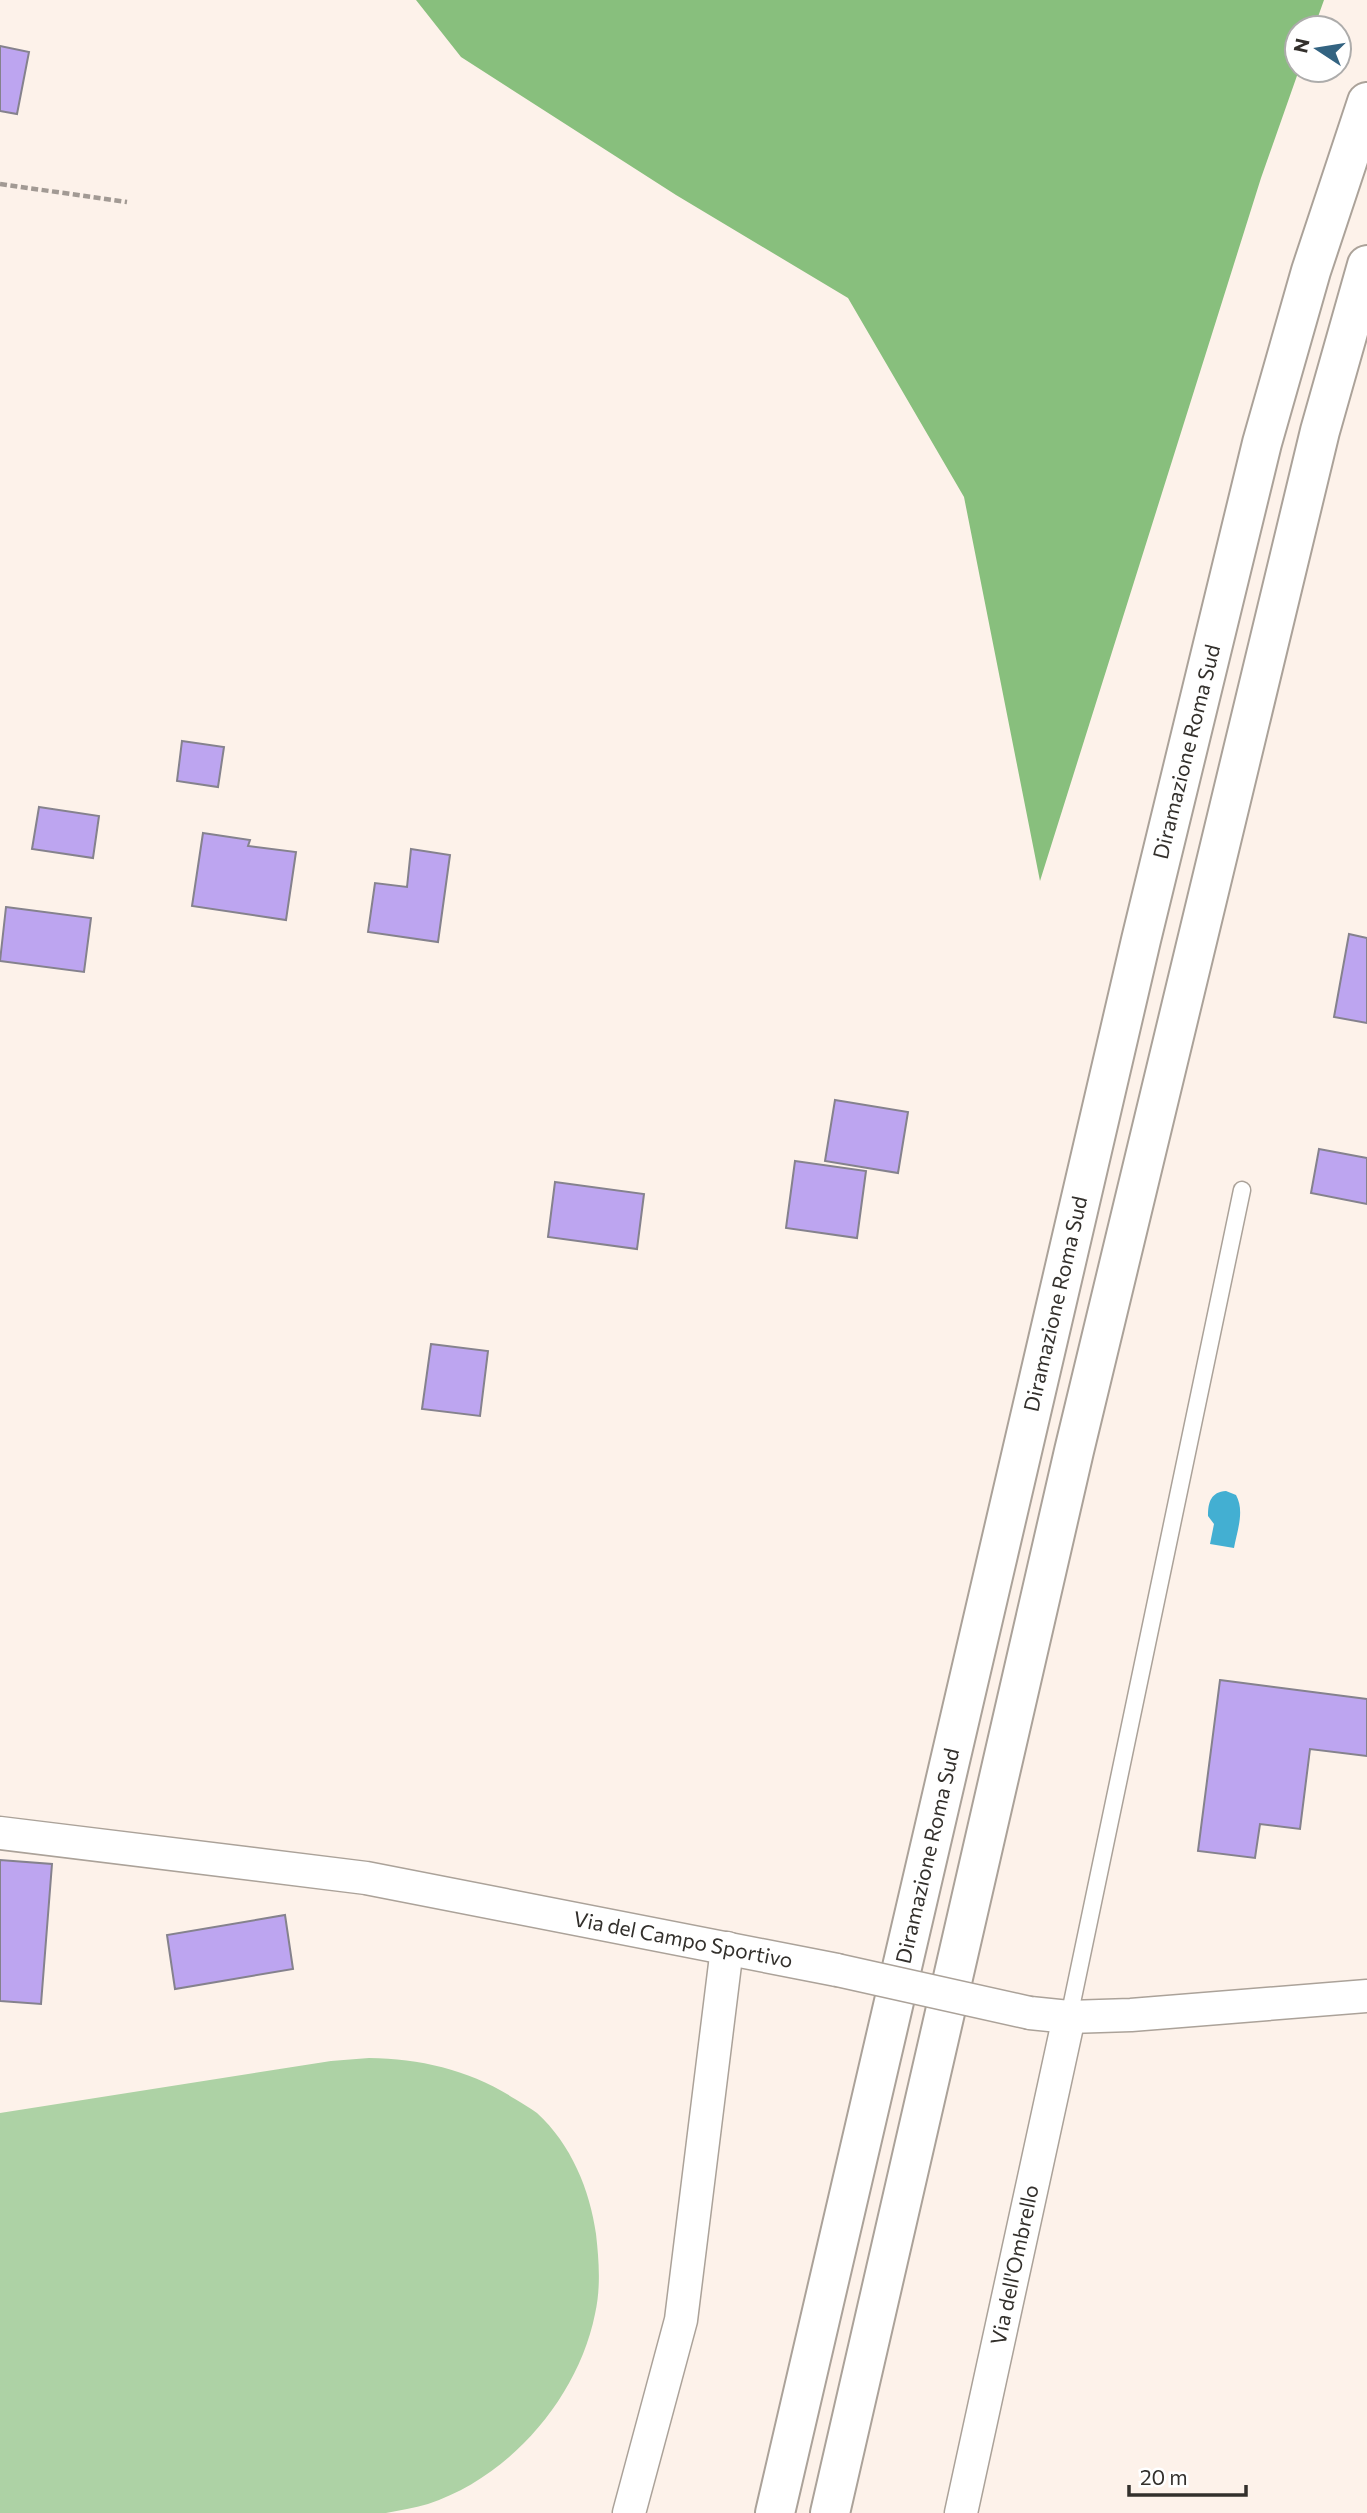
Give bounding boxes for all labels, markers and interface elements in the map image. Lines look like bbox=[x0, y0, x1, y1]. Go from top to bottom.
north arrow bbox=[1283, 14, 1353, 84]
text: N bbox=[1288, 36, 1314, 55]
street label: Diramazione Roma Sud bbox=[1147, 642, 1224, 862]
street label: Diramazione Roma Sud bbox=[1018, 1194, 1091, 1414]
street label: Diramazione Roma Sud bbox=[890, 1746, 963, 1966]
street label: Via del Campo Sportivo bbox=[572, 1905, 795, 1972]
street label: Via dell'Ombrello bbox=[984, 2182, 1043, 2347]
scale bar bbox=[1129, 2454, 1246, 2498]
text: 20 m bbox=[1140, 2464, 1188, 2489]

